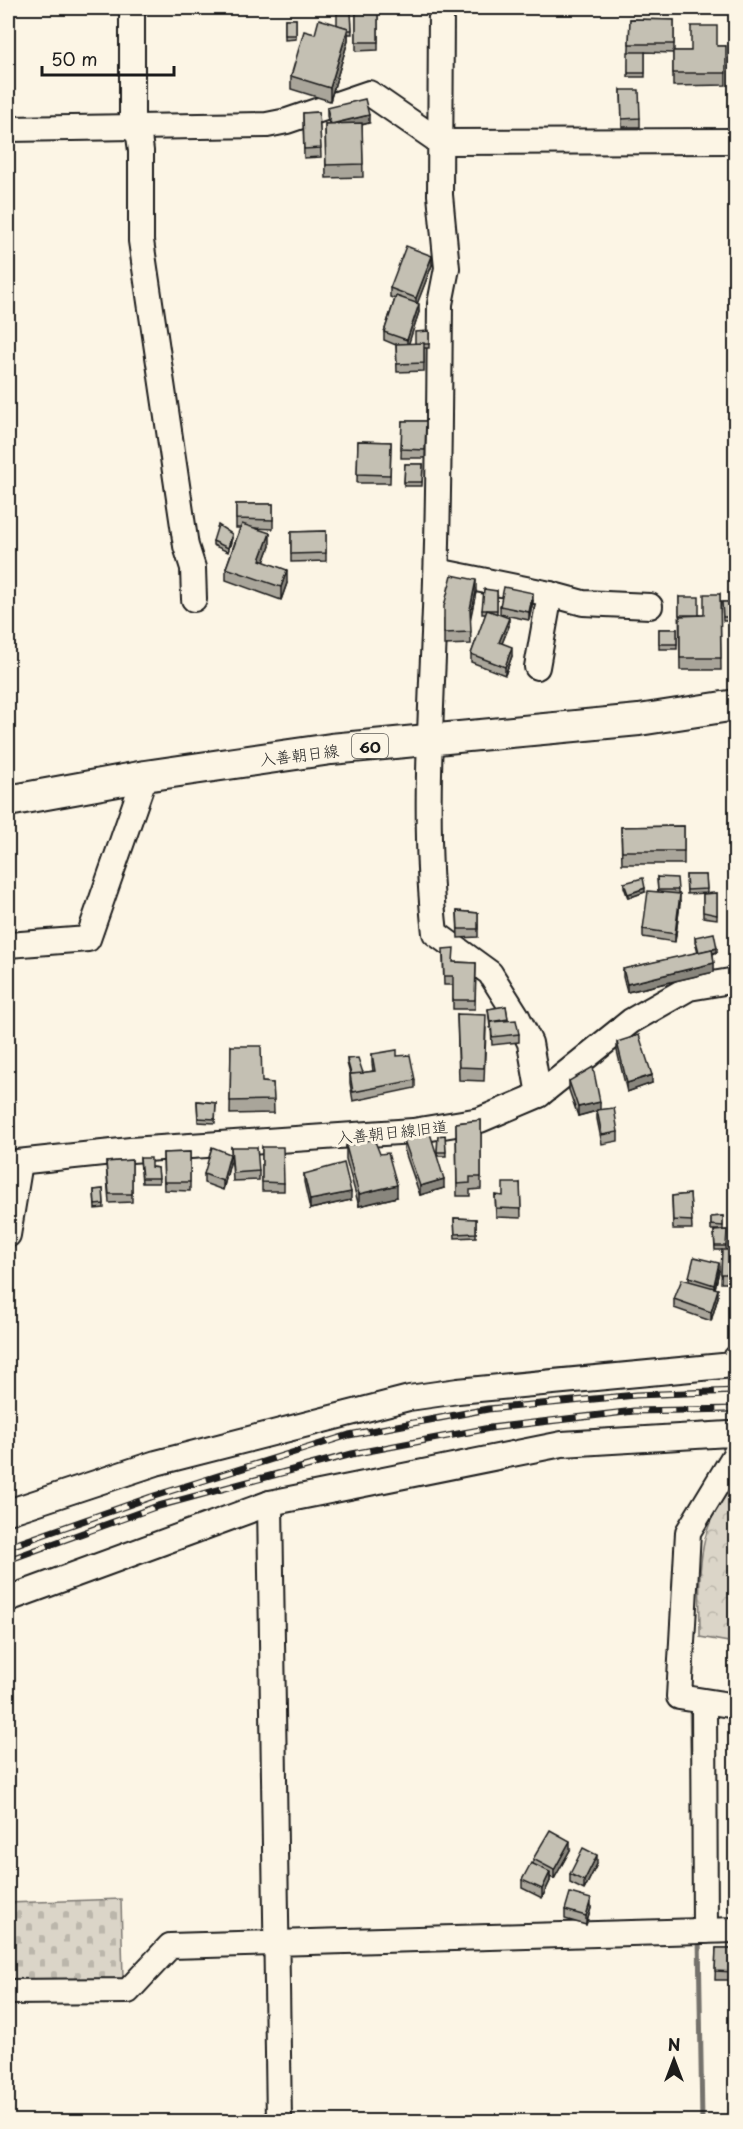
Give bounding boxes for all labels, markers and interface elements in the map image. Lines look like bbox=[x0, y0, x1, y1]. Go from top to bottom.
scale bar bbox=[42, 39, 174, 77]
text: 50 m bbox=[51, 45, 98, 72]
road number: 60 bbox=[352, 734, 388, 758]
street label: 入善朝日線 bbox=[258, 737, 340, 771]
street label: 入善朝日線旧道 bbox=[335, 1113, 449, 1149]
north arrow bbox=[644, 2030, 704, 2090]
text: N bbox=[668, 2032, 680, 2056]

